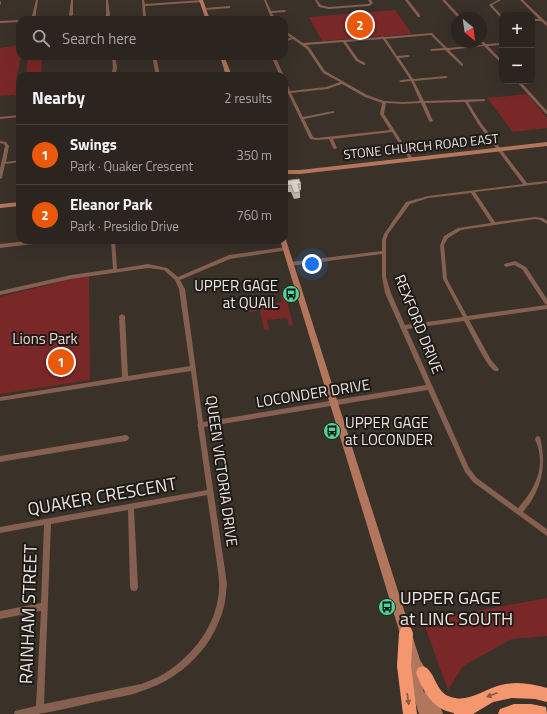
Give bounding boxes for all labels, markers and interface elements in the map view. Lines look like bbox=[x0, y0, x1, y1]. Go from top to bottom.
pin: 2 bbox=[347, 10, 373, 40]
north arrow bbox=[451, 12, 487, 48]
map controls bbox=[499, 12, 535, 84]
button: + bbox=[499, 12, 535, 48]
search box bbox=[16, 16, 288, 60]
icon: search bbox=[30, 27, 52, 49]
text: Search here bbox=[62, 27, 136, 50]
button: − bbox=[499, 48, 535, 84]
text: Nearby bbox=[32, 85, 85, 111]
text: 2 results bbox=[224, 88, 272, 108]
street label: STONE CHURCH ROAD EAST bbox=[342, 128, 500, 164]
text: Swings bbox=[70, 133, 117, 156]
text: 1 bbox=[41, 145, 49, 165]
text: 350 m bbox=[236, 145, 272, 165]
text: Park · Quaker Crescent bbox=[70, 156, 193, 176]
text: Eleanor Park bbox=[70, 193, 153, 216]
text: 2 bbox=[41, 205, 49, 225]
text: 760 m bbox=[236, 205, 272, 225]
text: Park · Presidio Drive bbox=[70, 216, 179, 236]
your location bbox=[302, 254, 322, 274]
street label: REXFORD DRIVE bbox=[389, 271, 449, 377]
place label: UPPER GAGE at QUAIL bbox=[194, 274, 278, 314]
bus stop icon: UPPER GAGE at QUAIL bbox=[281, 284, 301, 304]
park label: Lions Park bbox=[12, 327, 78, 350]
pin: 1 bbox=[48, 347, 74, 377]
street label: LOCONDER DRIVE bbox=[254, 373, 372, 413]
street label: QUEEN VICTORIA DRIVE bbox=[200, 394, 244, 548]
place label: UPPER GAGE at LOCONDER bbox=[345, 411, 433, 451]
bus stop icon: UPPER GAGE at LOCONDER bbox=[322, 421, 342, 441]
street label: QUAKER CRESCENT bbox=[25, 469, 179, 522]
street label: RAINHAM STREET bbox=[12, 543, 44, 684]
place label: UPPER GAGE at LINC SOUTH bbox=[400, 584, 513, 632]
bus stop icon: UPPER GAGE at LINC SOUTH bbox=[377, 597, 397, 617]
one-way arrow bbox=[486, 692, 497, 698]
one-way arrow bbox=[405, 693, 411, 705]

